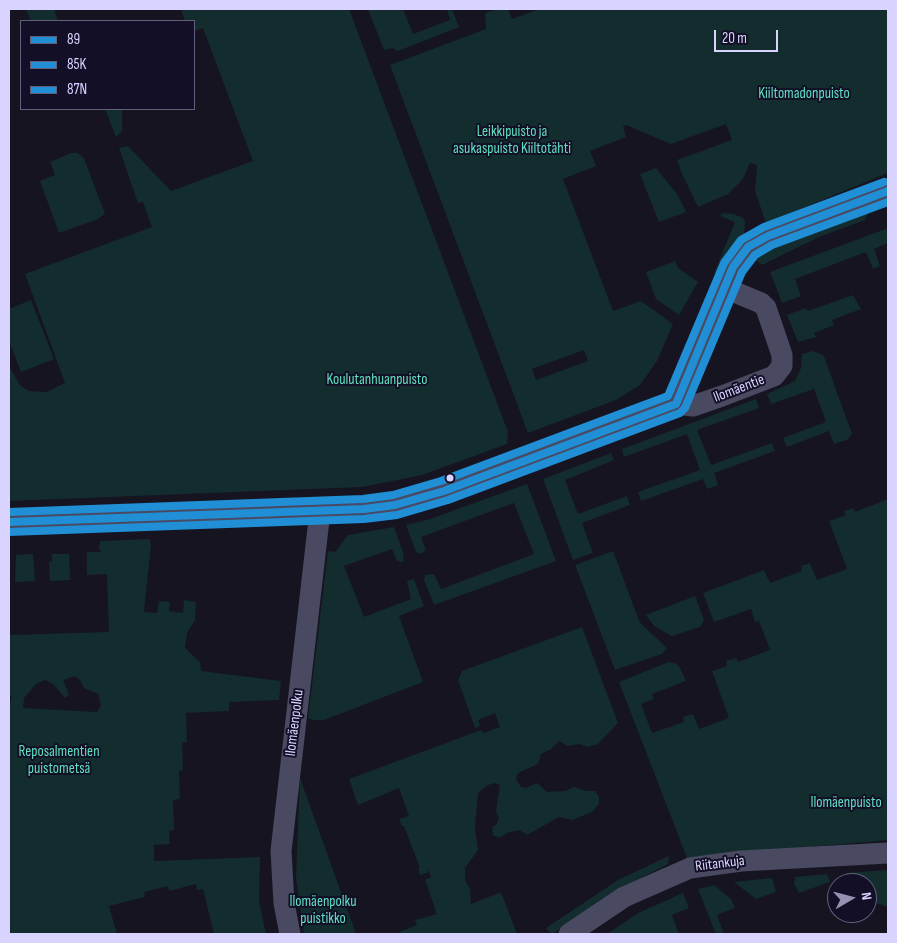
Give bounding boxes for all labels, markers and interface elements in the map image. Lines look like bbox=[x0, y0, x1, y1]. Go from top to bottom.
legend bbox=[20, 20, 195, 110]
scale bar bbox=[717, 20, 781, 52]
text: 20 m bbox=[722, 29, 747, 48]
text: 89 bbox=[67, 30, 80, 49]
text: 85K bbox=[67, 55, 86, 74]
text: 87N bbox=[67, 80, 87, 99]
park label: Kiiltomadonpuisto bbox=[758, 85, 850, 103]
park label: Leikkipuisto ja asukaspuisto Kiiltotähti bbox=[453, 123, 571, 158]
park label: Koulutanhuanpuisto bbox=[327, 371, 427, 389]
street label: Ilomäentie bbox=[711, 371, 767, 407]
unlabelled marker bbox=[445, 473, 455, 483]
street label: Ilomäenpolku bbox=[282, 689, 308, 757]
park label: Reposalmentien puistometsä bbox=[18, 743, 100, 778]
park label: Ilomäenpuisto bbox=[810, 794, 882, 812]
street label: Riitankuja bbox=[694, 852, 746, 876]
north arrow bbox=[827, 873, 877, 923]
text: N bbox=[857, 891, 875, 901]
park label: Ilomäenpolku puistikko bbox=[289, 893, 357, 928]

